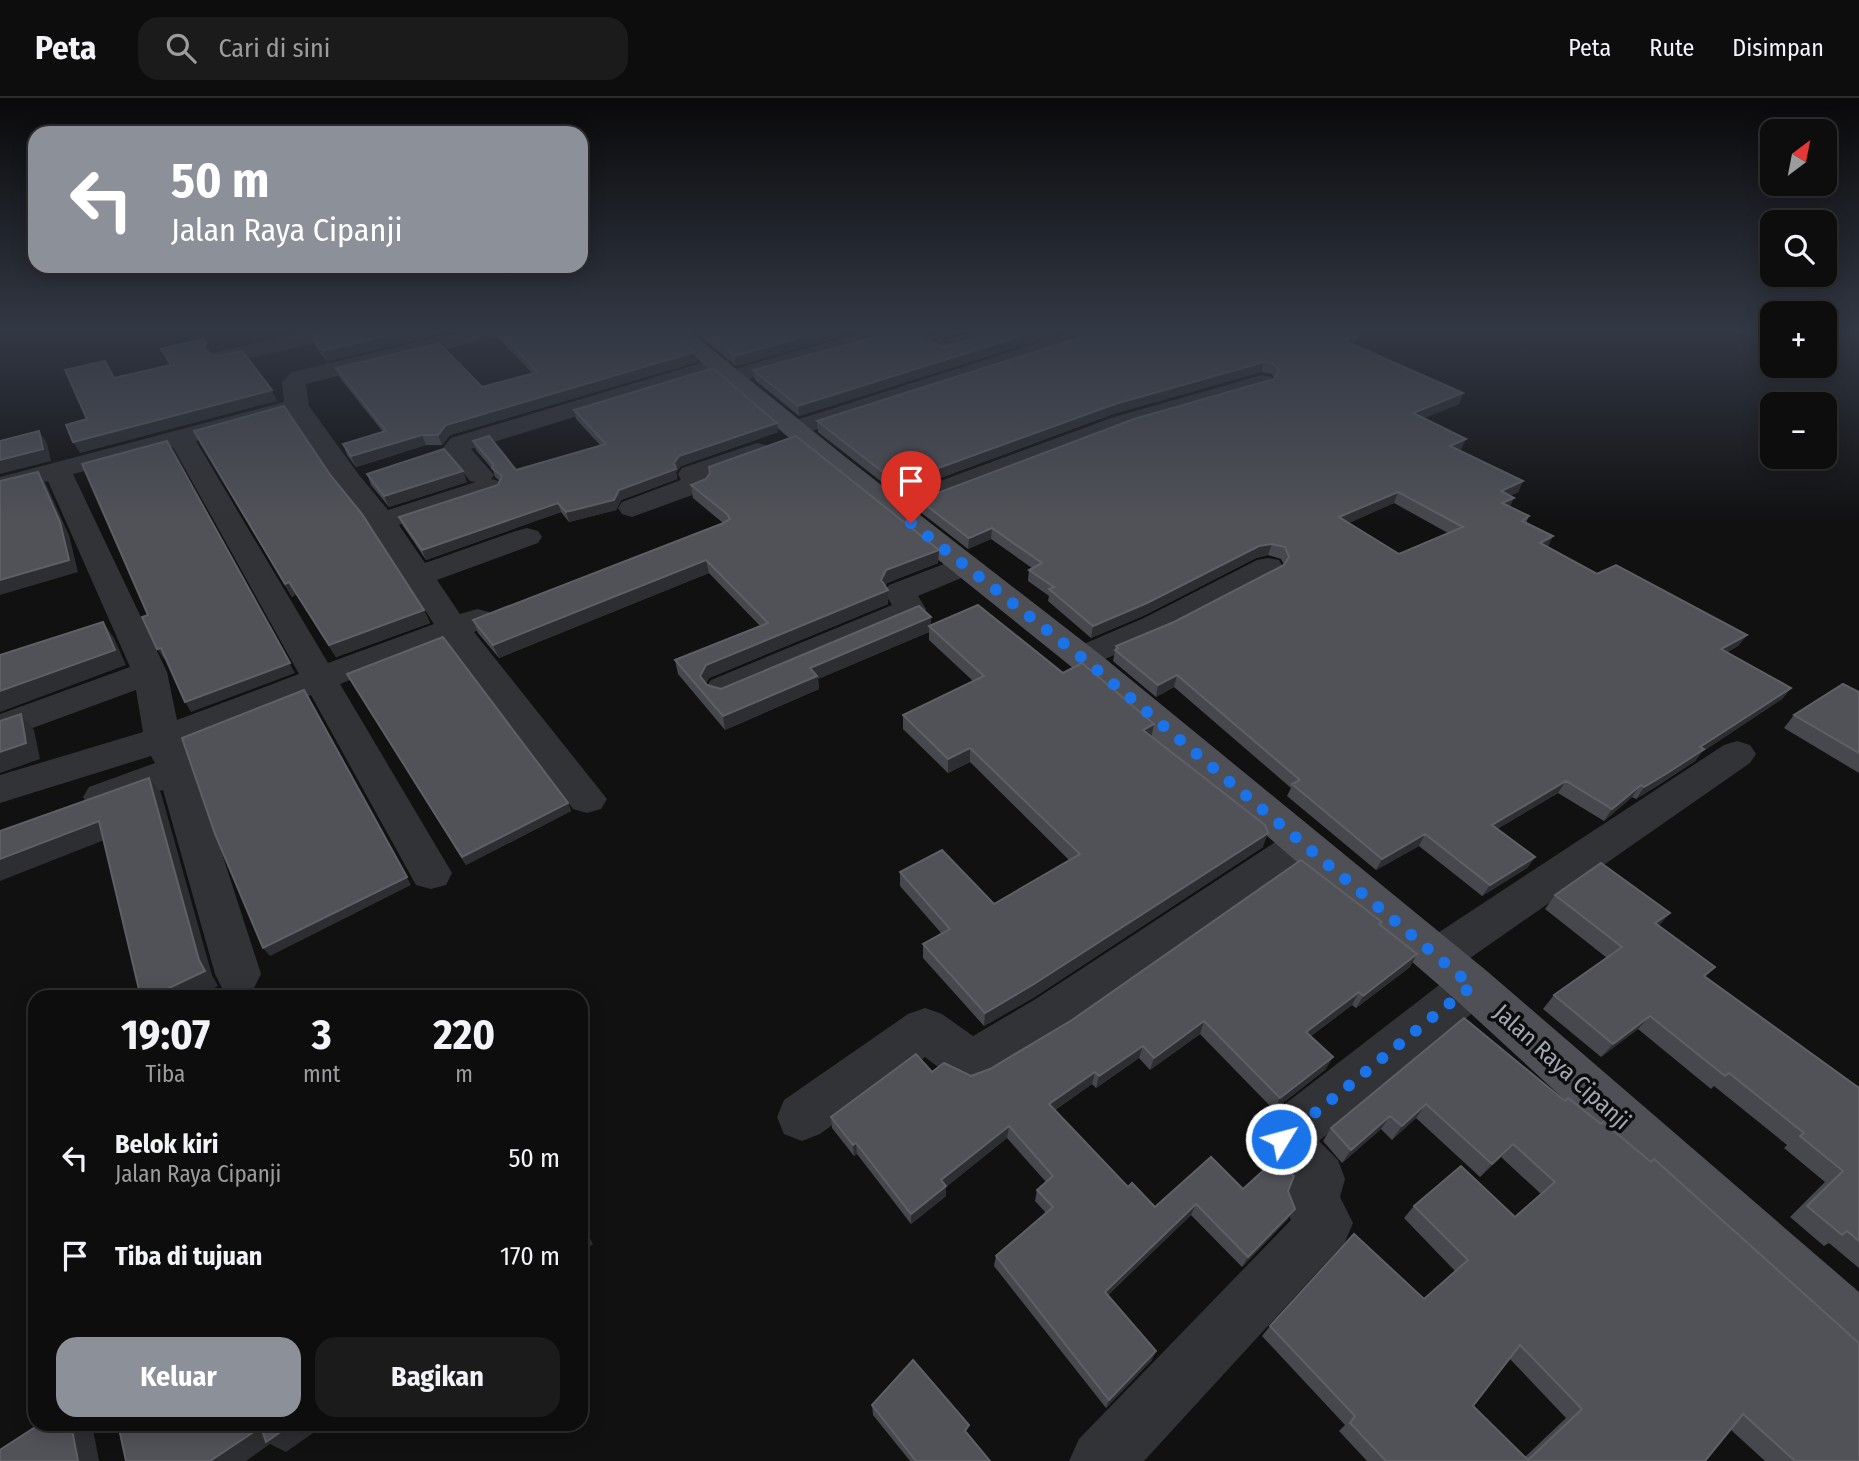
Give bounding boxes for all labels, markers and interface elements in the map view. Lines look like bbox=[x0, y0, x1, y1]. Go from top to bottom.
search box bbox=[138, 17, 628, 80]
text: Peta bbox=[35, 28, 96, 68]
icon: search bbox=[162, 29, 200, 67]
text: Cari di sini bbox=[218, 33, 330, 64]
text: Peta bbox=[1568, 34, 1611, 62]
text: Rute bbox=[1649, 34, 1694, 62]
text: Disimpan bbox=[1732, 34, 1824, 62]
north arrow bbox=[1760, 119, 1838, 196]
map controls bbox=[1760, 119, 1837, 469]
text: 50 m bbox=[171, 151, 269, 210]
icon: left bbox=[56, 154, 147, 245]
button: search bbox=[1760, 210, 1837, 287]
text: Jalan Raya Cipanji bbox=[171, 211, 403, 249]
button: + bbox=[1760, 301, 1837, 378]
button: − bbox=[1760, 392, 1837, 469]
pin bbox=[881, 451, 941, 523]
icon: arrive bbox=[892, 462, 930, 500]
street label: Jalan Raya Cipanji bbox=[1488, 999, 1636, 1135]
text: 19:07 bbox=[121, 1010, 210, 1060]
text: 3 bbox=[312, 1010, 332, 1060]
text: 220 bbox=[433, 1010, 495, 1060]
text: Tiba bbox=[146, 1060, 185, 1088]
text: mnt bbox=[303, 1060, 340, 1088]
text: m bbox=[455, 1060, 473, 1088]
position arrow bbox=[1244, 1102, 1318, 1176]
text: Belok kiri bbox=[115, 1129, 218, 1160]
icon: left bbox=[56, 1139, 94, 1177]
text: 50 m bbox=[508, 1143, 560, 1174]
text: Jalan Raya Cipanji bbox=[115, 1160, 281, 1188]
icon: arrive bbox=[56, 1237, 94, 1275]
text: Tiba di tujuan bbox=[115, 1241, 262, 1272]
text: 170 m bbox=[500, 1241, 560, 1272]
button: Keluar bbox=[56, 1337, 301, 1417]
button: Bagikan bbox=[315, 1337, 560, 1417]

